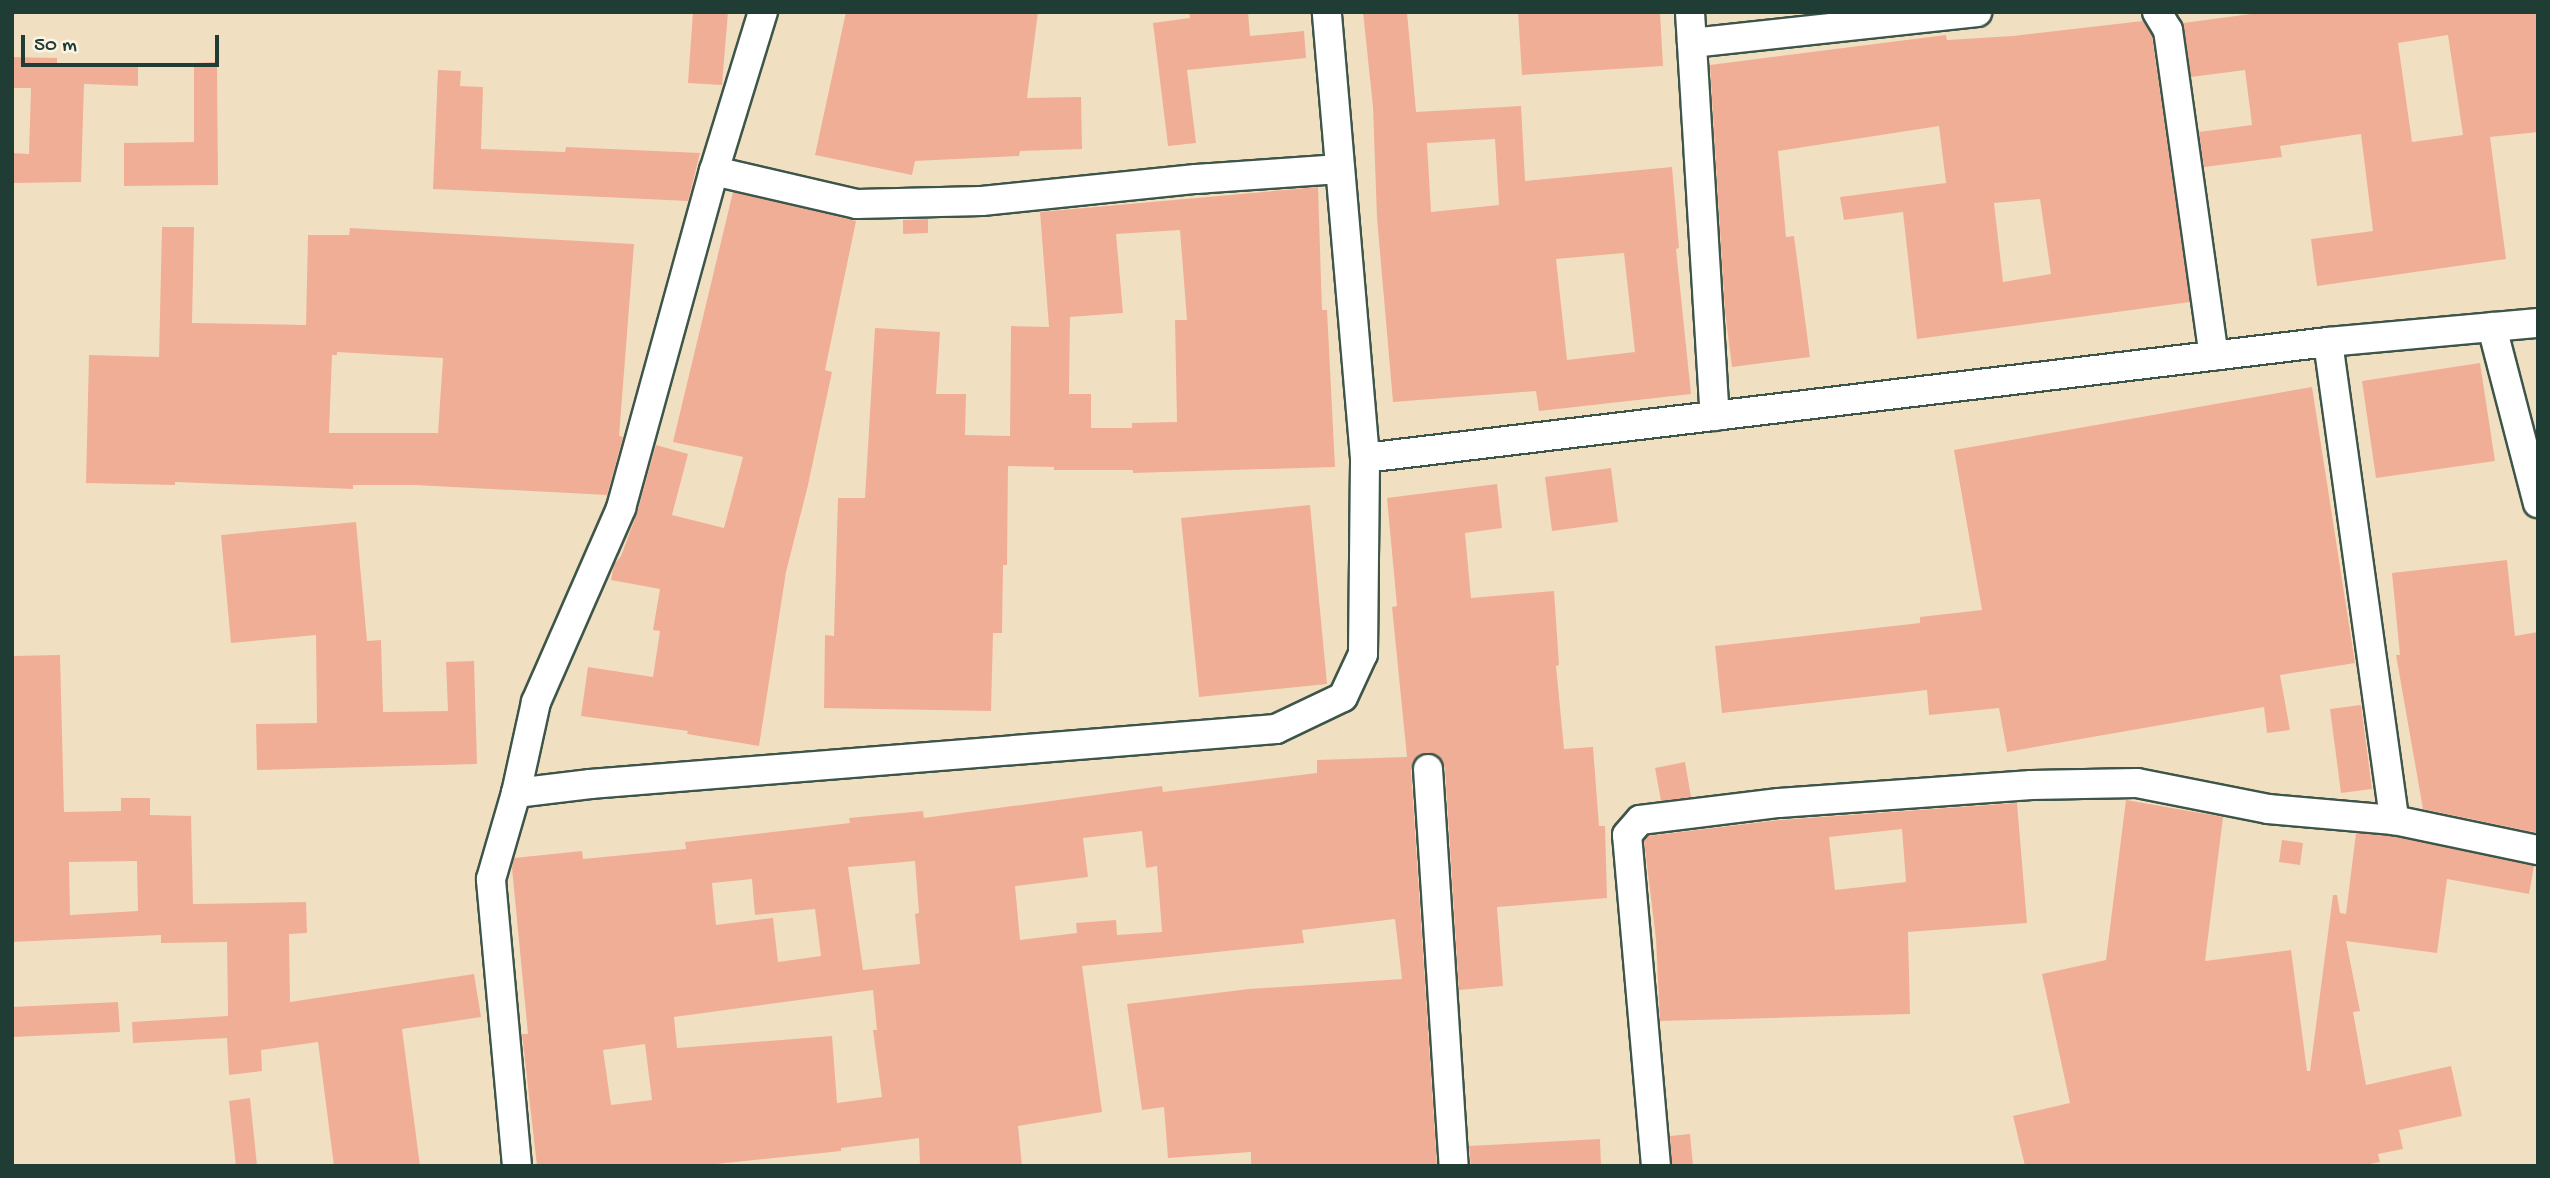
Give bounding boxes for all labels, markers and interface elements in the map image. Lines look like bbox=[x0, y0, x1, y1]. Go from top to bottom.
scale bar bbox=[24, 21, 222, 65]
text: 50 m bbox=[34, 34, 77, 59]

